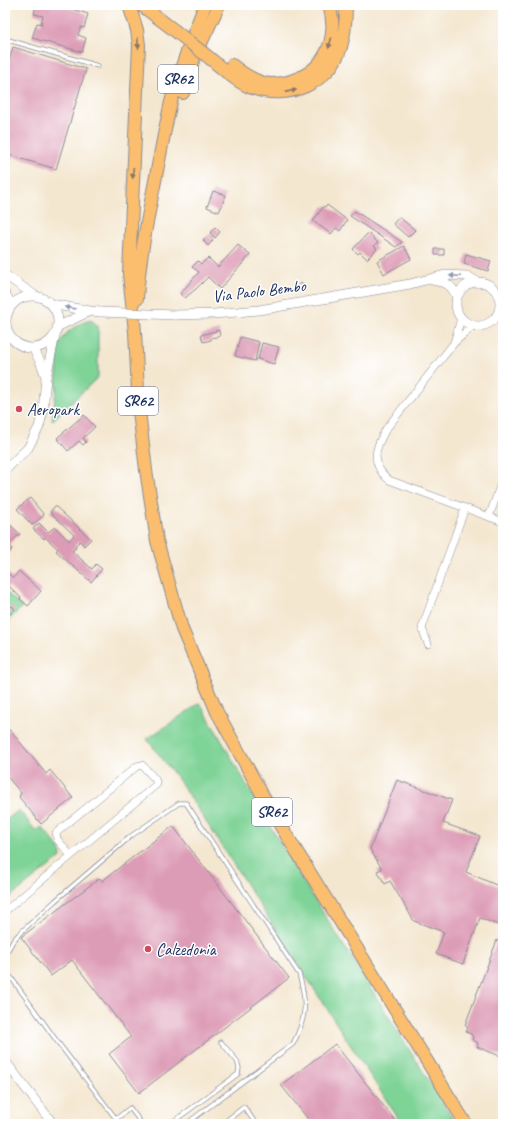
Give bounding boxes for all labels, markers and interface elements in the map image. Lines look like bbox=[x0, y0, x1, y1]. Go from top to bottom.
one-way arrow bbox=[135, 37, 142, 49]
one-way arrow bbox=[327, 37, 333, 49]
road number: SR62 bbox=[158, 65, 198, 93]
one-way arrow bbox=[285, 87, 298, 93]
one-way arrow bbox=[130, 167, 136, 180]
one-way arrow bbox=[449, 272, 461, 279]
street label: Via Paolo Bembo bbox=[211, 275, 308, 307]
one-way arrow bbox=[64, 304, 76, 310]
road number: SR62 bbox=[118, 387, 158, 415]
place label: Aeropark bbox=[27, 399, 81, 420]
marker: Aeropark bbox=[14, 404, 24, 414]
road number: SR62 bbox=[252, 798, 292, 826]
place label: Calzedonia bbox=[156, 939, 217, 960]
marker: Calzedonia bbox=[143, 944, 153, 954]

